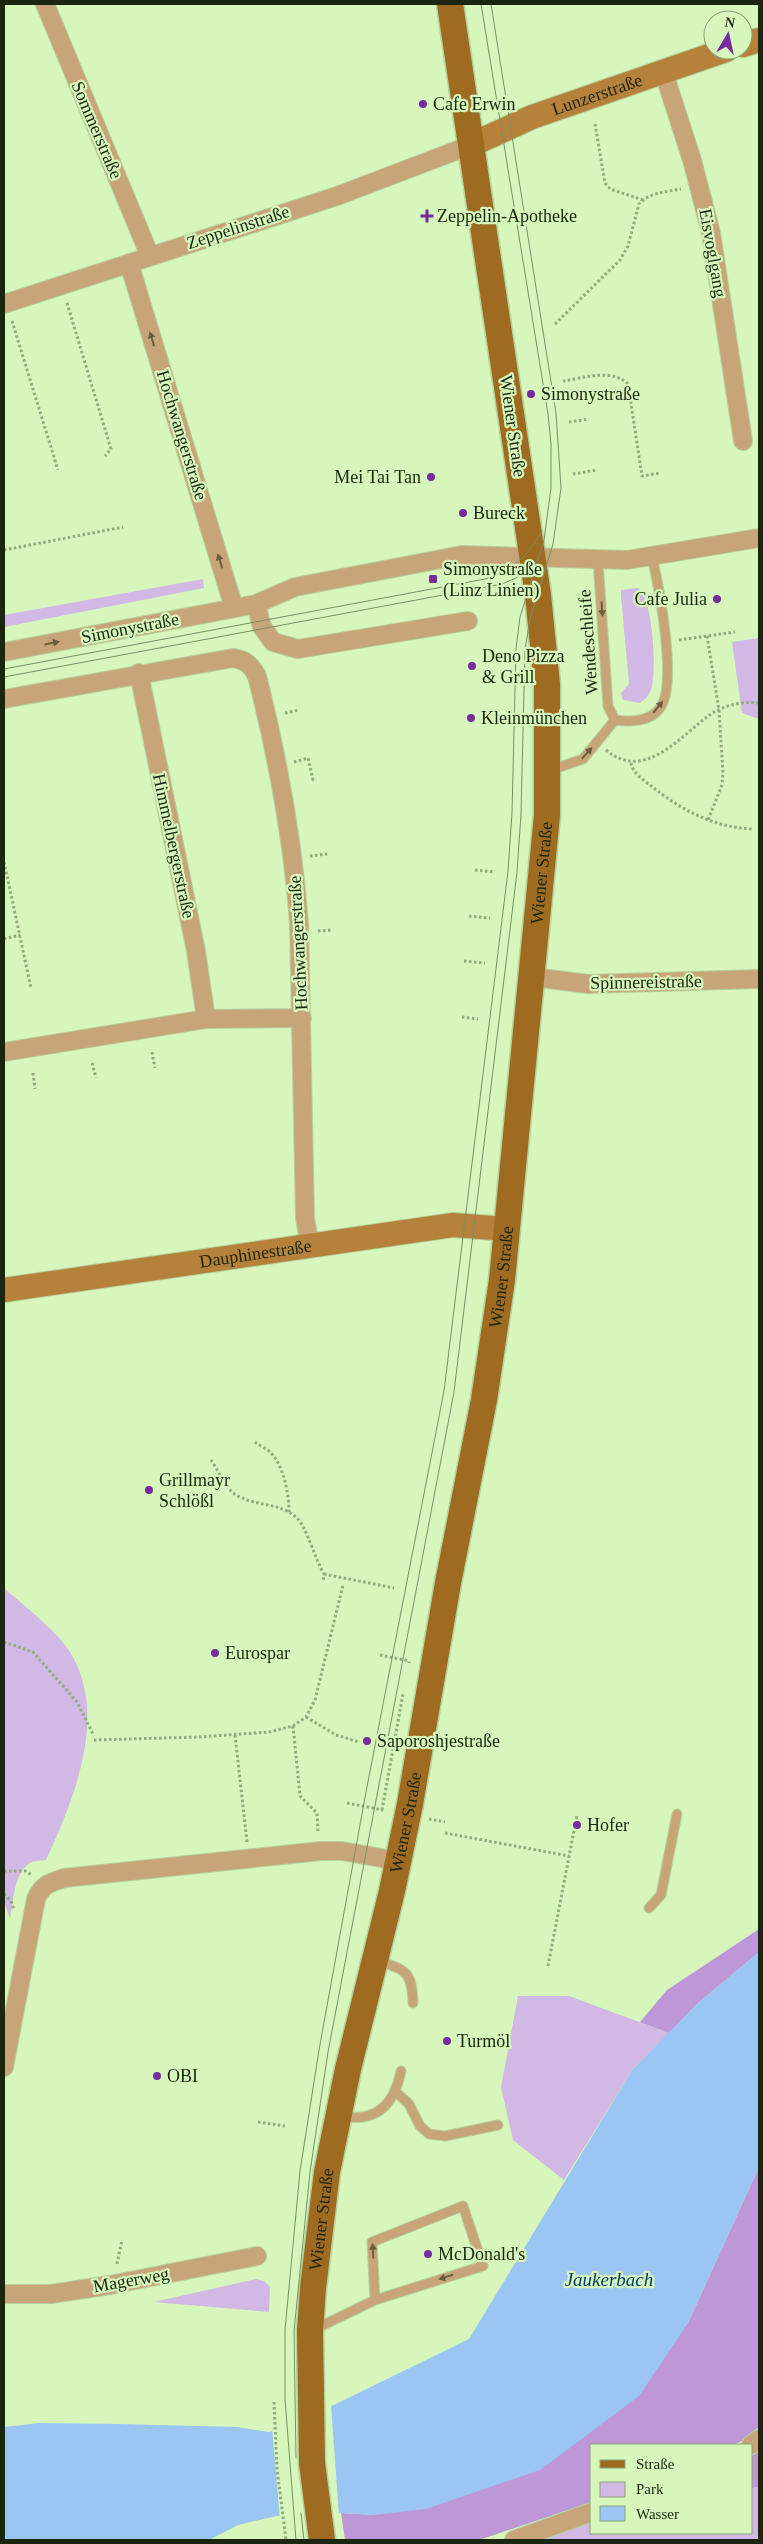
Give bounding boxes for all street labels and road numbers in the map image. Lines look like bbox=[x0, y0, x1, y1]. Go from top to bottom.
street label: Lunzerstraße bbox=[549, 70, 645, 119]
street label: Sommerstraße bbox=[67, 78, 127, 182]
street label: Zeppelinstraße bbox=[184, 201, 292, 253]
street label: Eisvoglgang bbox=[695, 207, 731, 299]
street label: Hochwangerstraße bbox=[153, 368, 211, 502]
street label: Wiener Straße bbox=[496, 374, 530, 478]
street label: Wendeschleife bbox=[574, 589, 602, 695]
street label: Simonystraße bbox=[80, 609, 181, 647]
street label: Himmelbergerstraße bbox=[149, 772, 199, 920]
street label: Wiener Straße bbox=[526, 821, 556, 925]
street label: Hochwangerstraße bbox=[284, 875, 312, 1011]
street label: Spinnereistraße bbox=[590, 971, 702, 993]
street label: Wiener Straße bbox=[485, 1225, 517, 1329]
street label: Dauphinestraße bbox=[198, 1236, 313, 1272]
street label: Wiener Straße bbox=[386, 1770, 425, 1875]
street label: Wiener Straße bbox=[305, 2167, 337, 2272]
street label: Magerweg bbox=[91, 2263, 171, 2297]

